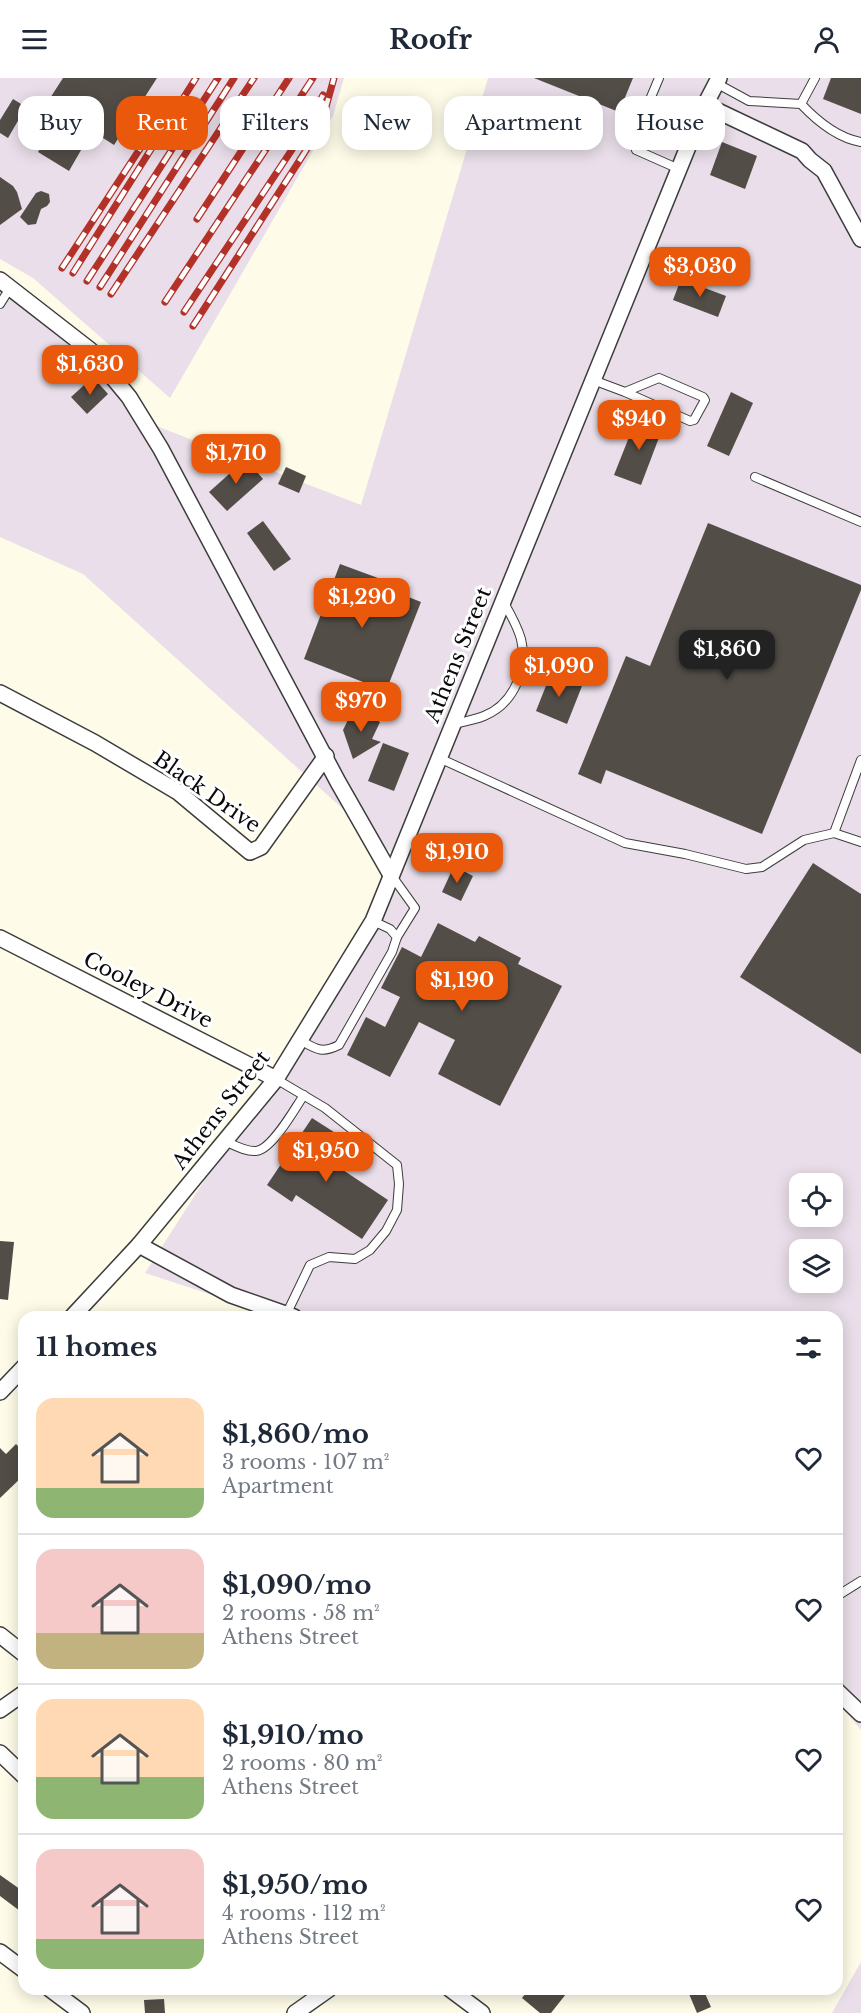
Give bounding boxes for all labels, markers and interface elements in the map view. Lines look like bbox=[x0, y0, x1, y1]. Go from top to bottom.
icon: menu bbox=[18, 23, 51, 56]
text: Roofr bbox=[389, 23, 472, 56]
icon: person bbox=[810, 23, 843, 56]
chip: Buy bbox=[18, 96, 104, 150]
chip: Rent bbox=[116, 96, 208, 150]
chip: Filters bbox=[220, 96, 330, 150]
chip: New bbox=[342, 96, 432, 150]
chip: Apartment bbox=[444, 96, 603, 150]
chip: House bbox=[615, 96, 725, 150]
pin: $3,030 bbox=[651, 247, 749, 298]
text: $3,030 bbox=[663, 254, 737, 278]
pin: $1,630 bbox=[41, 345, 139, 396]
text: $1,630 bbox=[56, 352, 124, 376]
pin: $940 bbox=[603, 400, 675, 451]
text: $940 bbox=[612, 407, 666, 431]
pin: $1,710 bbox=[187, 434, 285, 485]
text: $1,710 bbox=[205, 441, 267, 465]
pin: $1,290 bbox=[313, 578, 411, 629]
street label: Athens Street bbox=[419, 583, 497, 727]
text: $1,290 bbox=[328, 585, 396, 609]
pin: $1,860 bbox=[678, 630, 776, 681]
text: $1,860 bbox=[693, 637, 761, 661]
pin: $1,090 bbox=[510, 647, 608, 698]
text: $1,090 bbox=[524, 654, 594, 678]
pin: $970 bbox=[325, 682, 397, 733]
text: $970 bbox=[335, 689, 387, 713]
street label: Black Drive bbox=[149, 746, 265, 838]
pin: $1,910 bbox=[408, 833, 506, 884]
text: $1,910 bbox=[425, 840, 489, 864]
street label: Cooley Drive bbox=[79, 946, 217, 1034]
pin: $1,190 bbox=[413, 961, 511, 1012]
text: $1,190 bbox=[430, 968, 494, 992]
street label: Athens Street bbox=[166, 1045, 276, 1175]
pin: $1,950 bbox=[277, 1132, 375, 1183]
text: $1,950 bbox=[292, 1139, 360, 1163]
map controls bbox=[789, 1173, 843, 1293]
button: locate bbox=[789, 1173, 843, 1227]
button: layers bbox=[789, 1239, 843, 1293]
text: 11 homes bbox=[36, 1331, 157, 1363]
icon: filters bbox=[792, 1331, 825, 1364]
text: $1,860/mo bbox=[222, 1418, 369, 1450]
icon: home bbox=[84, 1422, 156, 1494]
icon: heart bbox=[792, 1442, 825, 1475]
text: 3 rooms · 107 m² bbox=[222, 1450, 389, 1474]
text: Apartment bbox=[222, 1474, 333, 1498]
text: $1,090/mo bbox=[222, 1569, 371, 1601]
icon: home bbox=[84, 1573, 156, 1645]
icon: heart bbox=[792, 1593, 825, 1626]
text: 2 rooms · 58 m² bbox=[222, 1601, 380, 1625]
text: Athens Street bbox=[222, 1625, 359, 1649]
text: $1,910/mo bbox=[222, 1719, 364, 1751]
icon: home bbox=[84, 1723, 156, 1795]
icon: heart bbox=[792, 1743, 825, 1776]
text: 2 rooms · 80 m² bbox=[222, 1751, 383, 1775]
text: Athens Street bbox=[222, 1775, 359, 1799]
text: $1,950/mo bbox=[222, 1869, 368, 1901]
icon: home bbox=[84, 1873, 156, 1945]
icon: heart bbox=[792, 1893, 825, 1926]
text: 4 rooms · 112 m² bbox=[222, 1901, 386, 1925]
text: Athens Street bbox=[222, 1925, 359, 1949]

